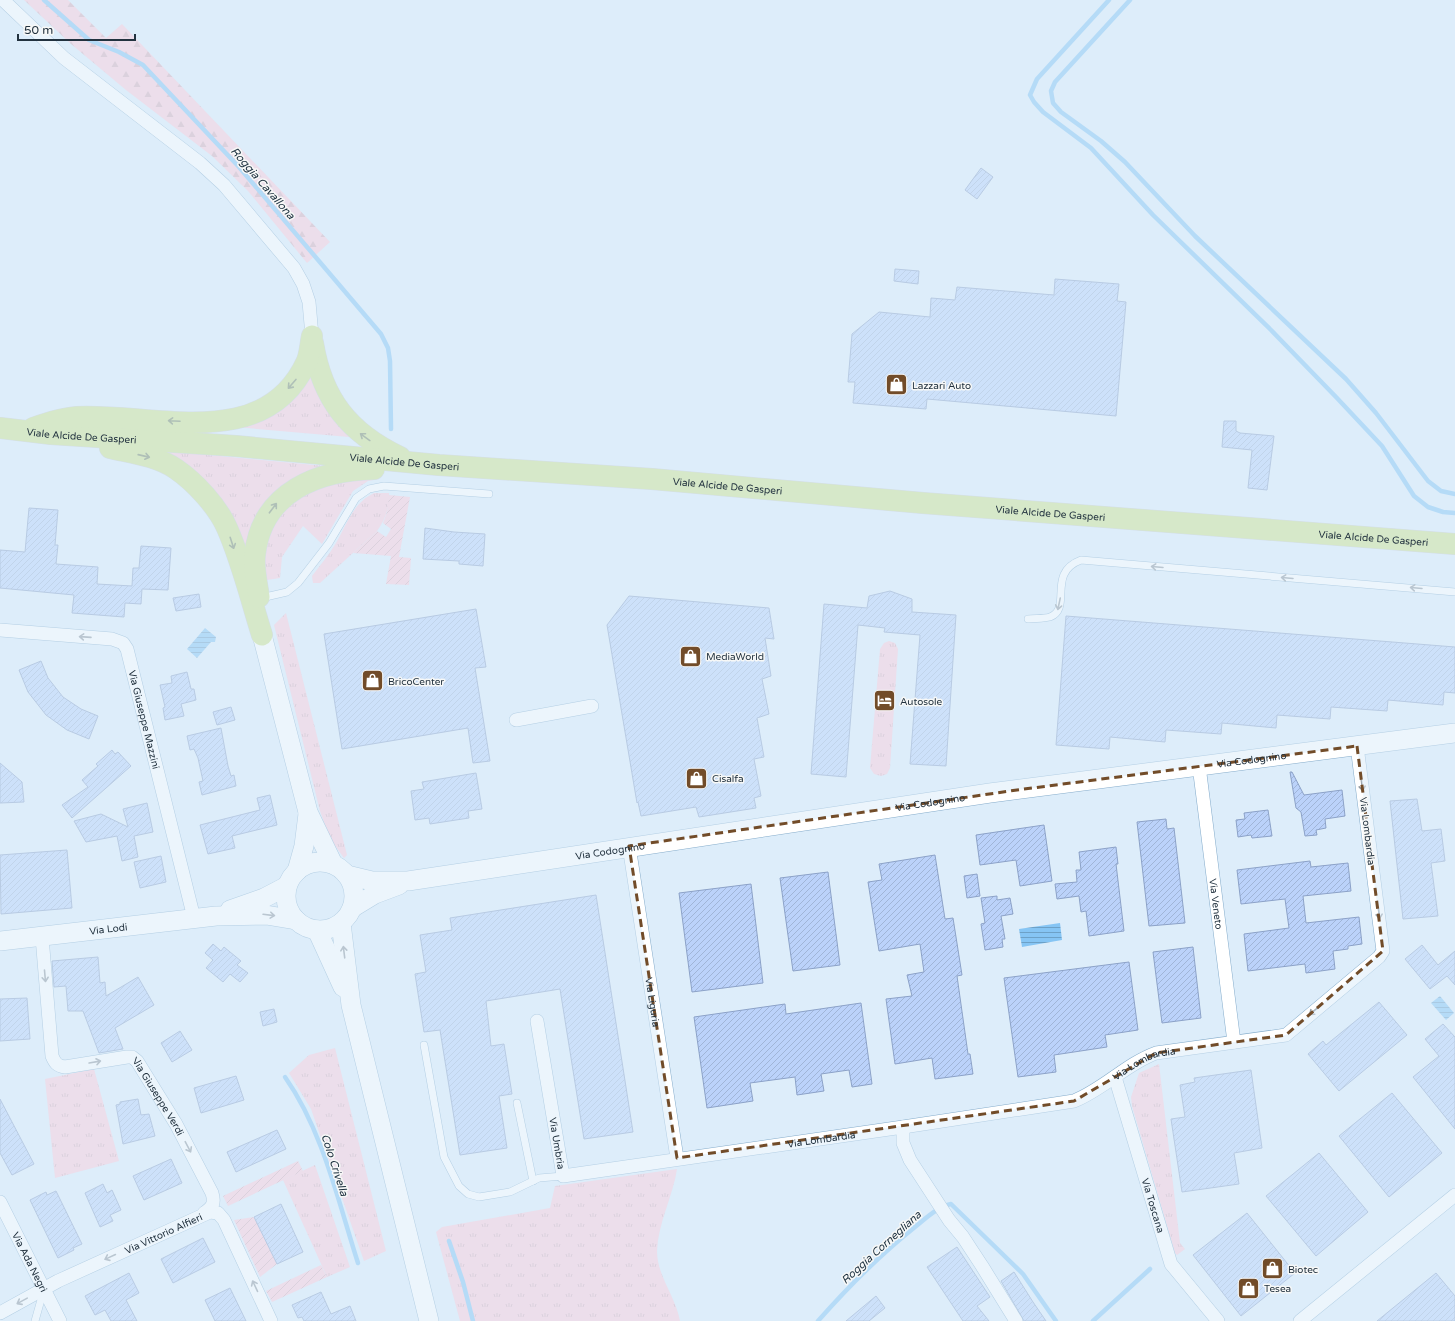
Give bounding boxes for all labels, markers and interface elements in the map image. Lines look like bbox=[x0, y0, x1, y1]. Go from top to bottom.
scale bar bbox=[18, 16, 135, 42]
text: 50 m bbox=[24, 23, 53, 37]
water label: Roggia Cavallona bbox=[228, 145, 298, 223]
shop icon: Lazzari Auto bbox=[884, 372, 910, 398]
one-way arrow bbox=[288, 379, 297, 390]
place label: Lazzari Auto bbox=[912, 380, 971, 392]
one-way arrow bbox=[168, 418, 181, 425]
street label: Viale Alcide De Gasperi bbox=[26, 426, 137, 447]
one-way arrow bbox=[360, 433, 371, 441]
one-way arrow bbox=[137, 452, 150, 460]
street label: Viale Alcide De Gasperi bbox=[349, 452, 460, 473]
street label: Viale Alcide De Gasperi bbox=[672, 476, 783, 498]
one-way arrow bbox=[269, 503, 277, 514]
street label: Viale Alcide De Gasperi bbox=[995, 504, 1106, 524]
street label: Viale Alcide De Gasperi bbox=[1318, 529, 1429, 549]
one-way arrow bbox=[229, 537, 237, 549]
one-way arrow bbox=[1151, 563, 1164, 570]
one-way arrow bbox=[1281, 574, 1294, 581]
one-way arrow bbox=[1410, 585, 1423, 592]
one-way arrow bbox=[1055, 597, 1063, 610]
one-way arrow bbox=[79, 633, 92, 640]
shop icon: MediaWorld bbox=[677, 643, 703, 669]
place label: MediaWorld bbox=[706, 651, 764, 663]
shop icon: BricoCenter bbox=[360, 668, 386, 694]
street label: Via Giuseppe Mazzini bbox=[126, 669, 162, 771]
place label: BricoCenter bbox=[388, 676, 444, 688]
hotel icon: Autosole bbox=[871, 688, 897, 714]
place label: Autosole bbox=[900, 696, 943, 708]
street label: Via Codognino bbox=[1216, 750, 1287, 771]
shop icon: Cisalfa bbox=[683, 765, 709, 791]
place label: Cisalfa bbox=[712, 773, 744, 785]
one-way arrow bbox=[1358, 778, 1366, 791]
street label: Via Codognino bbox=[895, 792, 966, 814]
street label: Via Lombardia bbox=[1357, 796, 1377, 866]
street label: Via Codognino bbox=[575, 840, 646, 863]
street label: Via Veneto bbox=[1206, 878, 1225, 930]
one-way arrow bbox=[1375, 907, 1383, 920]
one-way arrow bbox=[262, 912, 275, 919]
street label: Via Lodi bbox=[89, 921, 128, 938]
one-way arrow bbox=[341, 946, 348, 959]
one-way arrow bbox=[41, 969, 48, 982]
street label: Via Liguria bbox=[642, 977, 662, 1028]
one-way arrow bbox=[1308, 1007, 1319, 1016]
street label: Via Lombardia bbox=[1111, 1045, 1176, 1083]
street label: Via Giuseppe Verdi bbox=[130, 1055, 186, 1138]
one-way arrow bbox=[88, 1058, 101, 1066]
street label: Via Umbria bbox=[546, 1117, 567, 1170]
street label: Via Lombardia bbox=[786, 1129, 856, 1151]
water label: Colo Crivella bbox=[318, 1132, 351, 1199]
one-way arrow bbox=[185, 1141, 193, 1153]
street label: Via Toscana bbox=[1139, 1177, 1166, 1234]
water label: Roggia Cornegliana bbox=[839, 1208, 925, 1287]
street label: Via Vittorio Alfieri bbox=[123, 1211, 205, 1257]
street label: Via Ada Negri bbox=[9, 1230, 49, 1294]
one-way arrow bbox=[104, 1254, 116, 1261]
shop icon: Biotec bbox=[1260, 1256, 1286, 1282]
place label: Biotec bbox=[1288, 1264, 1318, 1276]
shop icon: Tesea bbox=[1235, 1275, 1261, 1301]
one-way arrow bbox=[251, 1280, 258, 1292]
place label: Tesea bbox=[1264, 1283, 1291, 1295]
one-way arrow bbox=[16, 1298, 28, 1306]

